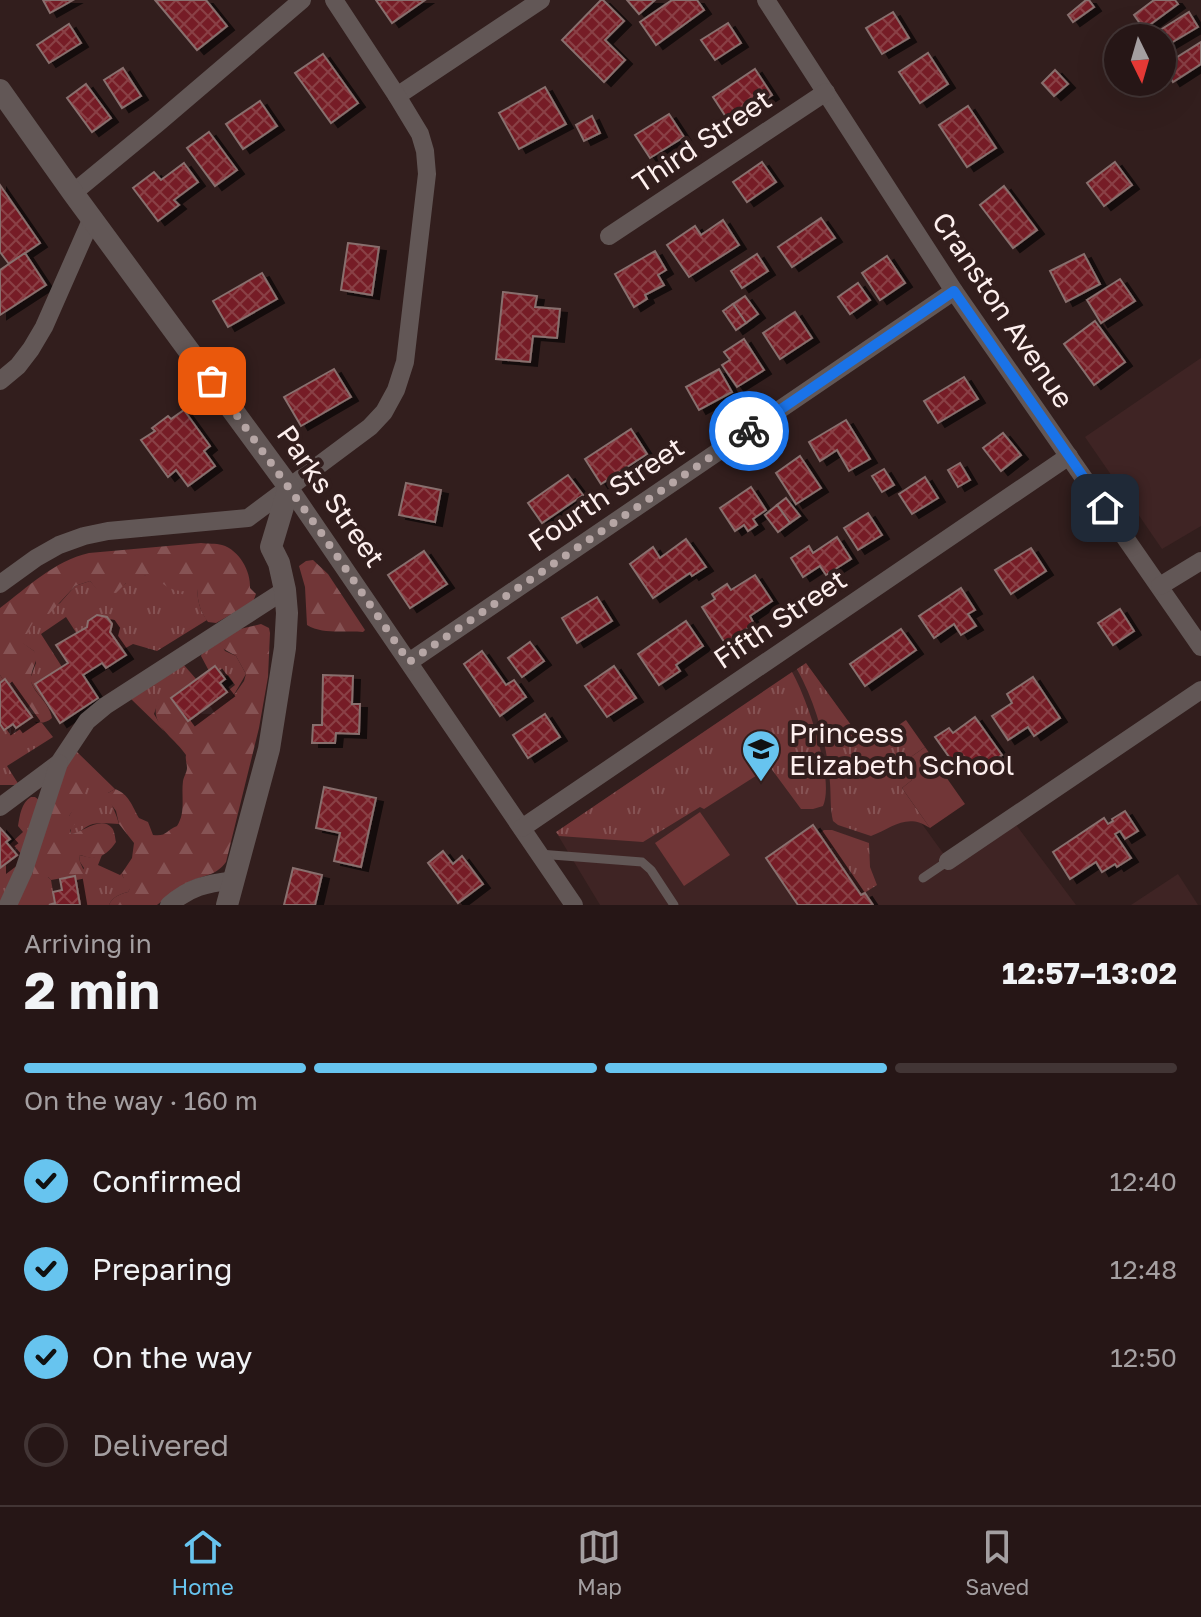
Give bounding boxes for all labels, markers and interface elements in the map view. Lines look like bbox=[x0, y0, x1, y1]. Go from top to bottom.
north arrow bbox=[1104, 24, 1176, 96]
map controls bbox=[1104, 24, 1176, 96]
street label: Third Street bbox=[626, 82, 777, 199]
street label: Cranston Avenue bbox=[926, 206, 1081, 414]
pin bbox=[178, 347, 246, 415]
icon: bag bbox=[190, 359, 234, 403]
courier bbox=[709, 391, 789, 471]
icon: bike bbox=[727, 409, 771, 453]
street label: Parks Street bbox=[270, 419, 392, 573]
street label: Fourth Street bbox=[522, 430, 690, 558]
pin bbox=[1071, 474, 1139, 542]
icon: home bbox=[1083, 486, 1127, 530]
street label: Fifth Street bbox=[707, 562, 852, 675]
place label: Princess Elizabeth School bbox=[789, 716, 1015, 781]
school or university icon: Princess Elizabeth School bbox=[740, 728, 782, 783]
text: Arriving in bbox=[24, 928, 152, 959]
text: 12:57–13:02 bbox=[1002, 955, 1177, 991]
text: 2 min bbox=[24, 958, 160, 1020]
text: On the way · 160 m bbox=[24, 1085, 258, 1116]
icon: check bbox=[24, 1159, 68, 1203]
text: Confirmed bbox=[92, 1163, 242, 1199]
text: 12:40 bbox=[1110, 1166, 1177, 1197]
icon: check bbox=[24, 1247, 68, 1291]
text: Preparing bbox=[92, 1251, 233, 1287]
text: 12:48 bbox=[1110, 1254, 1177, 1285]
icon: check bbox=[24, 1335, 68, 1379]
text: On the way bbox=[92, 1339, 252, 1375]
text: 12:50 bbox=[1110, 1342, 1177, 1373]
text: Delivered bbox=[92, 1427, 229, 1463]
tab: Home bbox=[172, 1525, 234, 1600]
tab: Map bbox=[577, 1525, 622, 1600]
tab: Saved bbox=[965, 1525, 1029, 1600]

